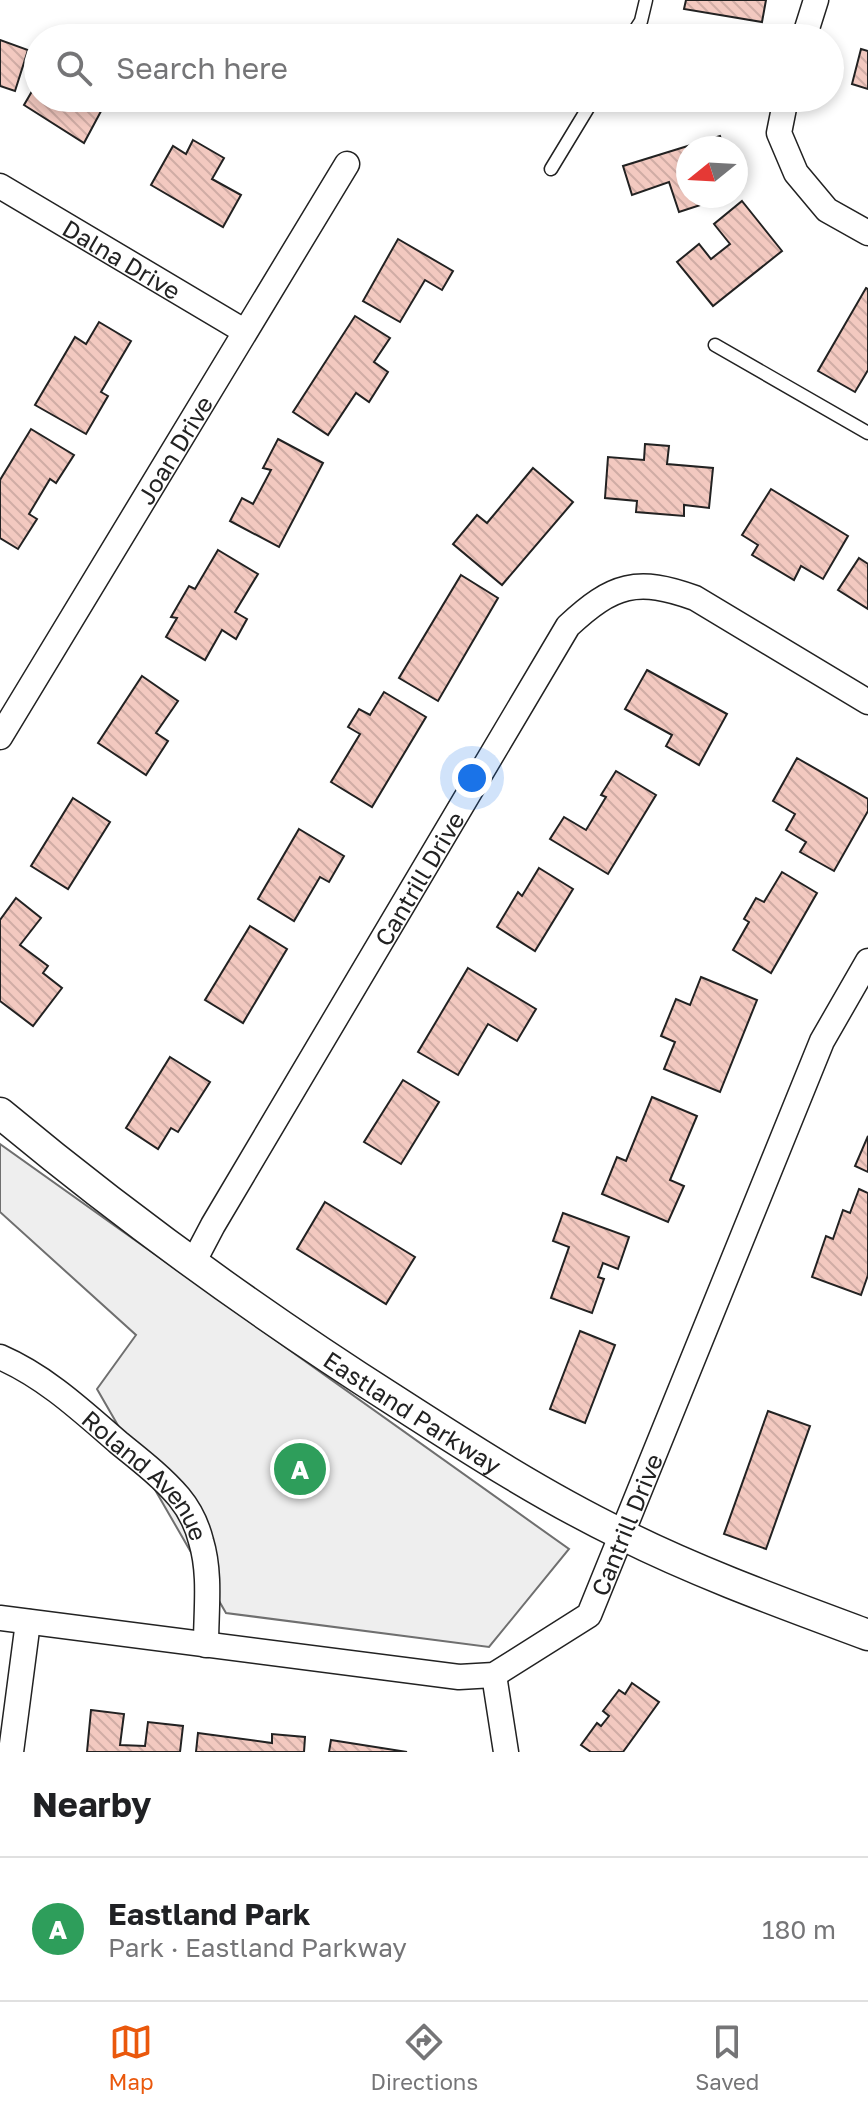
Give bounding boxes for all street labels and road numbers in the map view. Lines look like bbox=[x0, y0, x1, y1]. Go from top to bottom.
street label: Dalna Drive bbox=[58, 212, 186, 305]
street label: Joan Drive bbox=[130, 390, 218, 509]
street label: Cantrill Drive bbox=[368, 806, 469, 950]
street label: Eastland Parkway bbox=[319, 1344, 507, 1479]
street label: Roland Avenue bbox=[77, 1404, 214, 1544]
street label: Cantrill Drive bbox=[584, 1449, 668, 1600]

